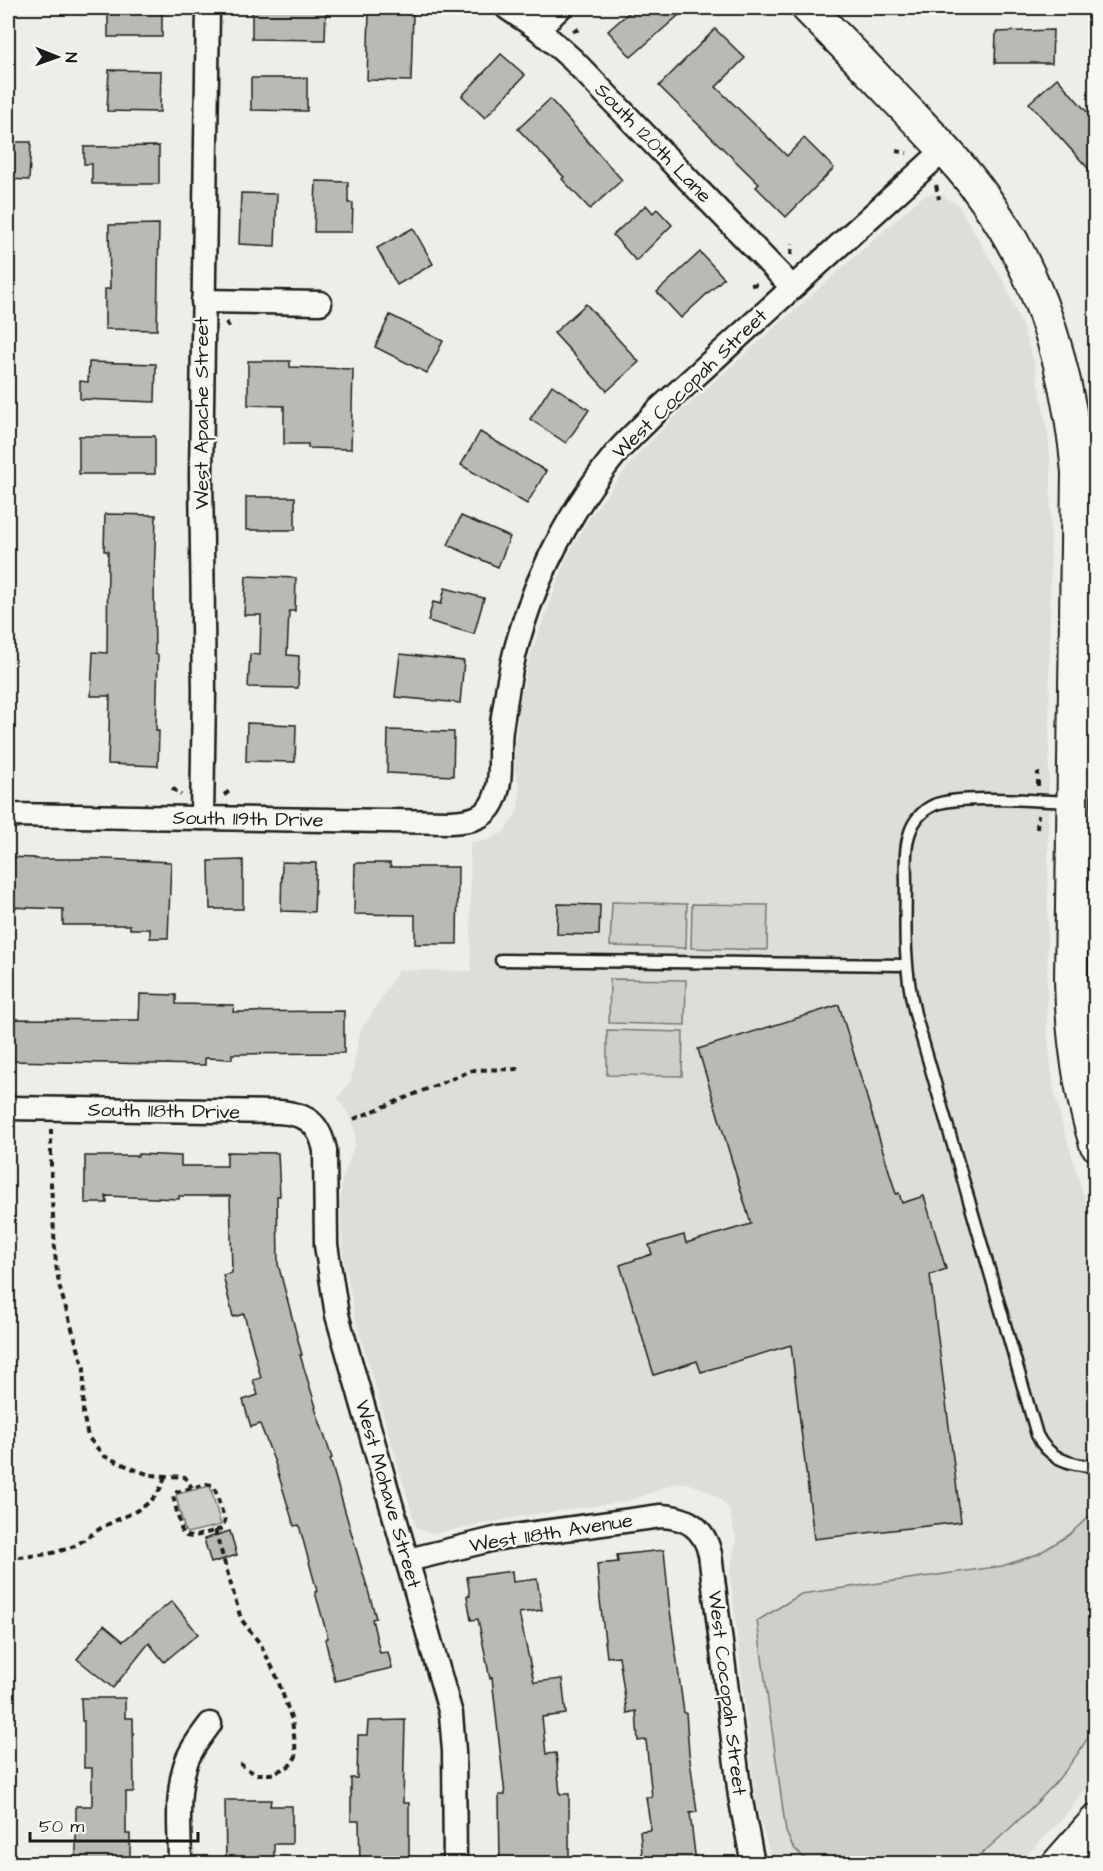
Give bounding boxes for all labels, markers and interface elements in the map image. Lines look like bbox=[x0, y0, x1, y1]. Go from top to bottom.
north arrow bbox=[27, 27, 87, 87]
text: N bbox=[60, 52, 82, 62]
street label: South 120th Lane bbox=[588, 77, 718, 210]
street label: West Cocopah Street bbox=[606, 302, 774, 466]
street label: West Apache Street bbox=[188, 317, 216, 509]
street label: South 119th Drive bbox=[172, 804, 324, 834]
street label: South 118th Drive bbox=[87, 1096, 241, 1126]
street label: West Mohave Street bbox=[348, 1397, 428, 1591]
street label: West 118th Avenue bbox=[467, 1506, 635, 1560]
street label: West Cocopah Street bbox=[701, 1589, 753, 1797]
scale bar bbox=[30, 1805, 198, 1843]
text: 50 m bbox=[39, 1814, 84, 1839]

